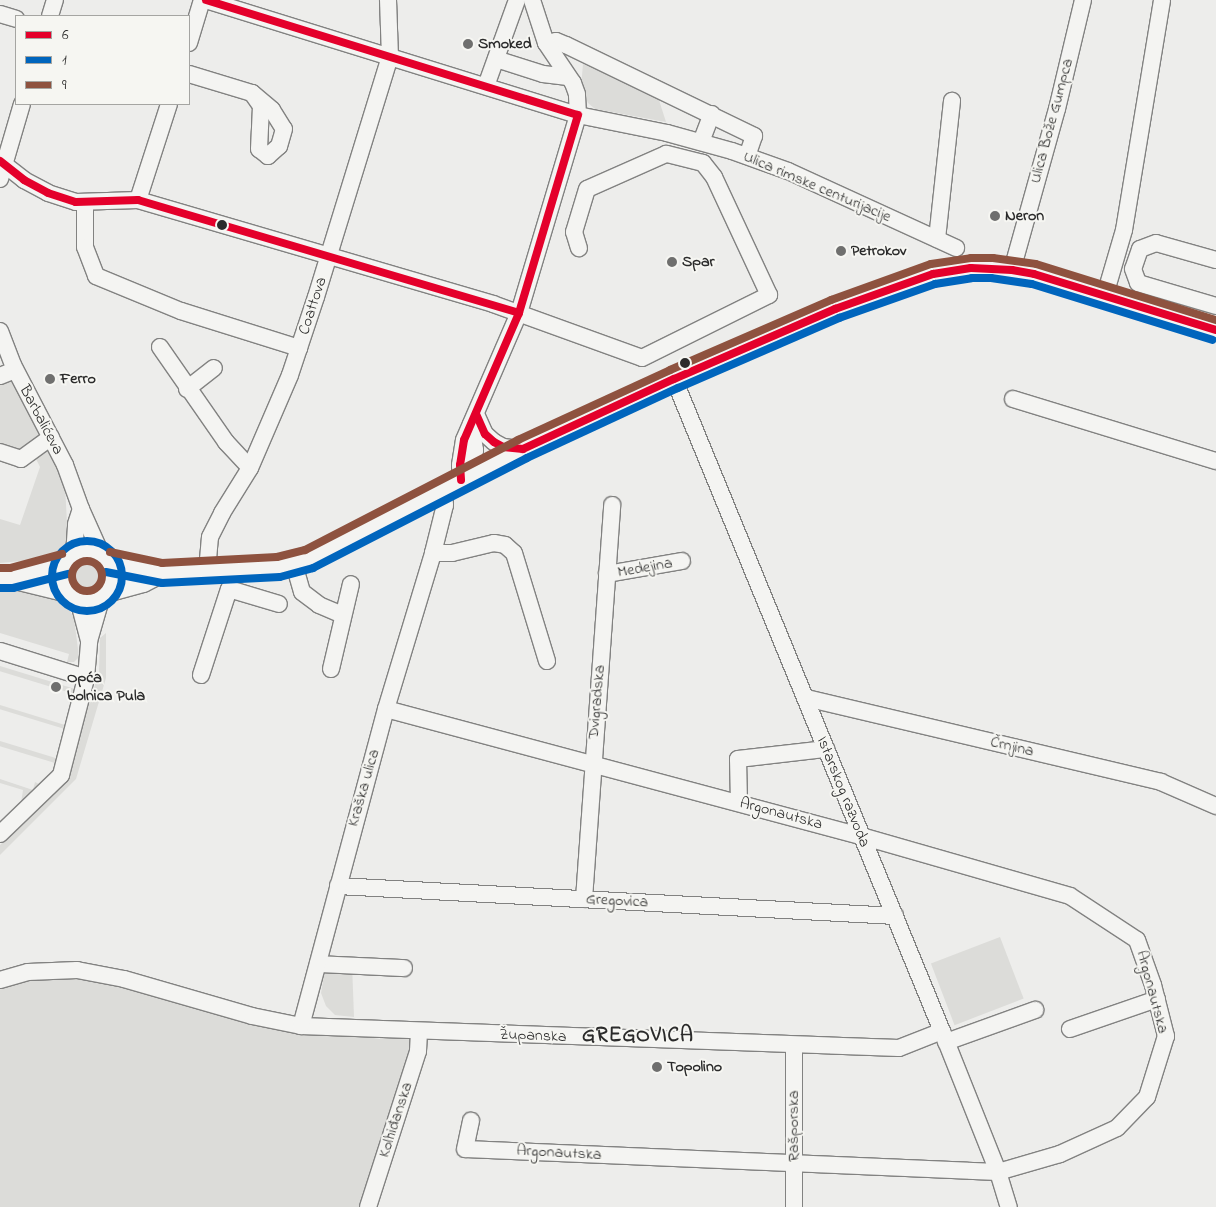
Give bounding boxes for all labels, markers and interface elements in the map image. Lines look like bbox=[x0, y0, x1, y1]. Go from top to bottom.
legend bbox=[15, 15, 190, 105]
text: 6 bbox=[62, 24, 69, 46]
place label: Smoked bbox=[478, 34, 532, 54]
marker: Smoked bbox=[462, 38, 474, 50]
text: 1 bbox=[62, 49, 67, 71]
street label: Ulica Bože Gumpca bbox=[1026, 57, 1078, 185]
text: 9 bbox=[62, 74, 67, 96]
street label: Ulica rimske centurijacije bbox=[740, 147, 894, 227]
place label: Neron bbox=[1005, 206, 1044, 226]
marker: Neron bbox=[989, 210, 1001, 222]
unlabelled marker bbox=[217, 220, 227, 230]
place label: Petrokov bbox=[851, 241, 906, 261]
marker: Petrokov bbox=[835, 245, 847, 257]
place label: Spar bbox=[682, 252, 715, 272]
marker: Spar bbox=[666, 256, 678, 268]
street label: Coattova bbox=[295, 275, 331, 337]
unlabelled marker bbox=[680, 358, 690, 368]
place label: Ferro bbox=[60, 369, 96, 389]
marker: Ferro bbox=[44, 373, 56, 385]
street label: Barbalićeva bbox=[15, 382, 67, 458]
street label: Medejina bbox=[616, 554, 674, 582]
street label: Dvigradska bbox=[584, 664, 610, 740]
place label: Opća bolnica Pula bbox=[67, 668, 145, 706]
marker: Opća bolnica Pula bbox=[49, 680, 63, 694]
street label: Črnjina bbox=[988, 733, 1036, 761]
street label: Istarskog razvoda bbox=[812, 734, 874, 850]
street label: Kraška ulica bbox=[344, 747, 384, 829]
street label: Argonautska bbox=[737, 794, 825, 834]
street label: Gregovica bbox=[585, 890, 649, 912]
street label: Argonautska bbox=[1132, 948, 1172, 1036]
district label: GREGOVICA bbox=[581, 1023, 695, 1049]
street label: Županska bbox=[499, 1025, 567, 1047]
place label: Topolino bbox=[667, 1057, 722, 1077]
marker: Topolino bbox=[651, 1061, 663, 1073]
street label: Kolhiđanska bbox=[375, 1080, 417, 1160]
street label: Rašporska bbox=[784, 1090, 804, 1162]
street label: Argonautska bbox=[516, 1141, 602, 1165]

